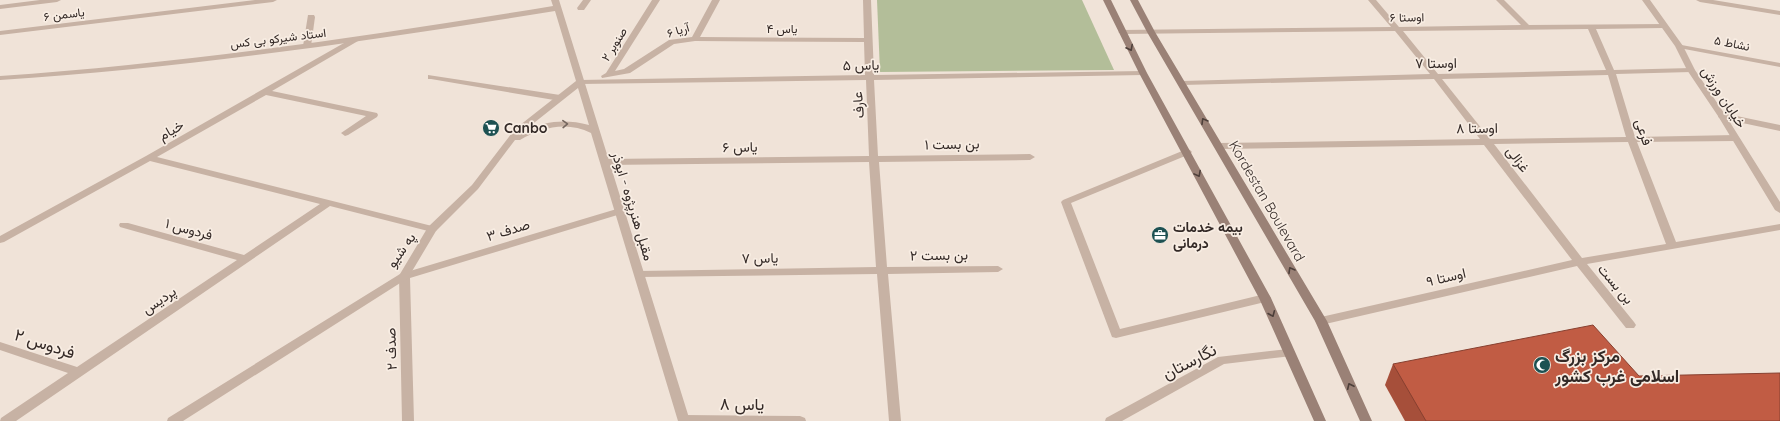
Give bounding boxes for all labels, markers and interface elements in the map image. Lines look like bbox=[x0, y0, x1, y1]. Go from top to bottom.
street label: یاسمن ۶ bbox=[43, 4, 86, 25]
street label: اوستا ۶ bbox=[1390, 9, 1424, 26]
street label: آریا ۶ bbox=[665, 19, 693, 41]
street label: یاس ۴ bbox=[766, 21, 798, 37]
street label: صنوبر ۲ bbox=[598, 24, 631, 64]
street label: استاد شیرکو بی کس bbox=[229, 25, 327, 52]
street label: نشاط ۵ bbox=[1713, 32, 1751, 54]
one-way arrow bbox=[1125, 43, 1133, 51]
street label: اوستا ۷ bbox=[1415, 54, 1457, 72]
street label: یاس ۵ bbox=[843, 56, 879, 74]
street label: خیابان ورزش bbox=[1697, 63, 1751, 131]
street label: عارف bbox=[848, 91, 868, 119]
street label: خیام bbox=[155, 116, 187, 144]
street label: فرعی bbox=[1631, 116, 1657, 148]
supermarket icon: Canbo bbox=[481, 118, 501, 138]
one-way arrow bbox=[1202, 118, 1209, 125]
place label: Canbo bbox=[504, 119, 548, 137]
street label: اوستا ۸ bbox=[1456, 119, 1498, 137]
one-way arrow bbox=[562, 120, 568, 128]
street label: بن بست ۱ bbox=[924, 135, 980, 153]
street label: Kordestan Boulevard bbox=[1225, 137, 1309, 265]
street label: یاس ۶ bbox=[722, 138, 758, 156]
street label: غزالی bbox=[1502, 142, 1534, 176]
street label: مقبل هنرپژوه - ابوذر bbox=[607, 148, 658, 263]
one-way arrow bbox=[1194, 170, 1201, 178]
street label: فردوس ۱ bbox=[163, 214, 215, 244]
street label: صدف ۳ bbox=[484, 215, 532, 245]
place label: بیمه خدمات درمانی bbox=[1173, 218, 1243, 252]
office icon: بیمه خدمات درمانی bbox=[1150, 225, 1170, 245]
street label: په شیو bbox=[383, 229, 420, 272]
street label: بن بست ۲ bbox=[910, 245, 968, 265]
street label: یاس ۷ bbox=[742, 249, 778, 267]
street label: بن بست bbox=[1594, 260, 1638, 308]
street label: اوستا ۹ bbox=[1424, 264, 1468, 290]
one-way arrow bbox=[1288, 267, 1295, 274]
street label: پردیس bbox=[138, 282, 180, 319]
one-way arrow bbox=[1267, 310, 1275, 318]
street label: فردوس ۲ bbox=[12, 323, 78, 364]
street label: صدف ۲ bbox=[381, 327, 401, 371]
street label: نگارستان bbox=[1158, 338, 1220, 384]
place label: مرکز بزرگ اسلامی غرب کشور bbox=[1554, 345, 1679, 387]
mosque icon: مرکز بزرگ اسلامی غرب کشور bbox=[1532, 355, 1552, 375]
one-way arrow bbox=[1347, 382, 1355, 390]
street label: یاس ۸ bbox=[720, 393, 764, 415]

